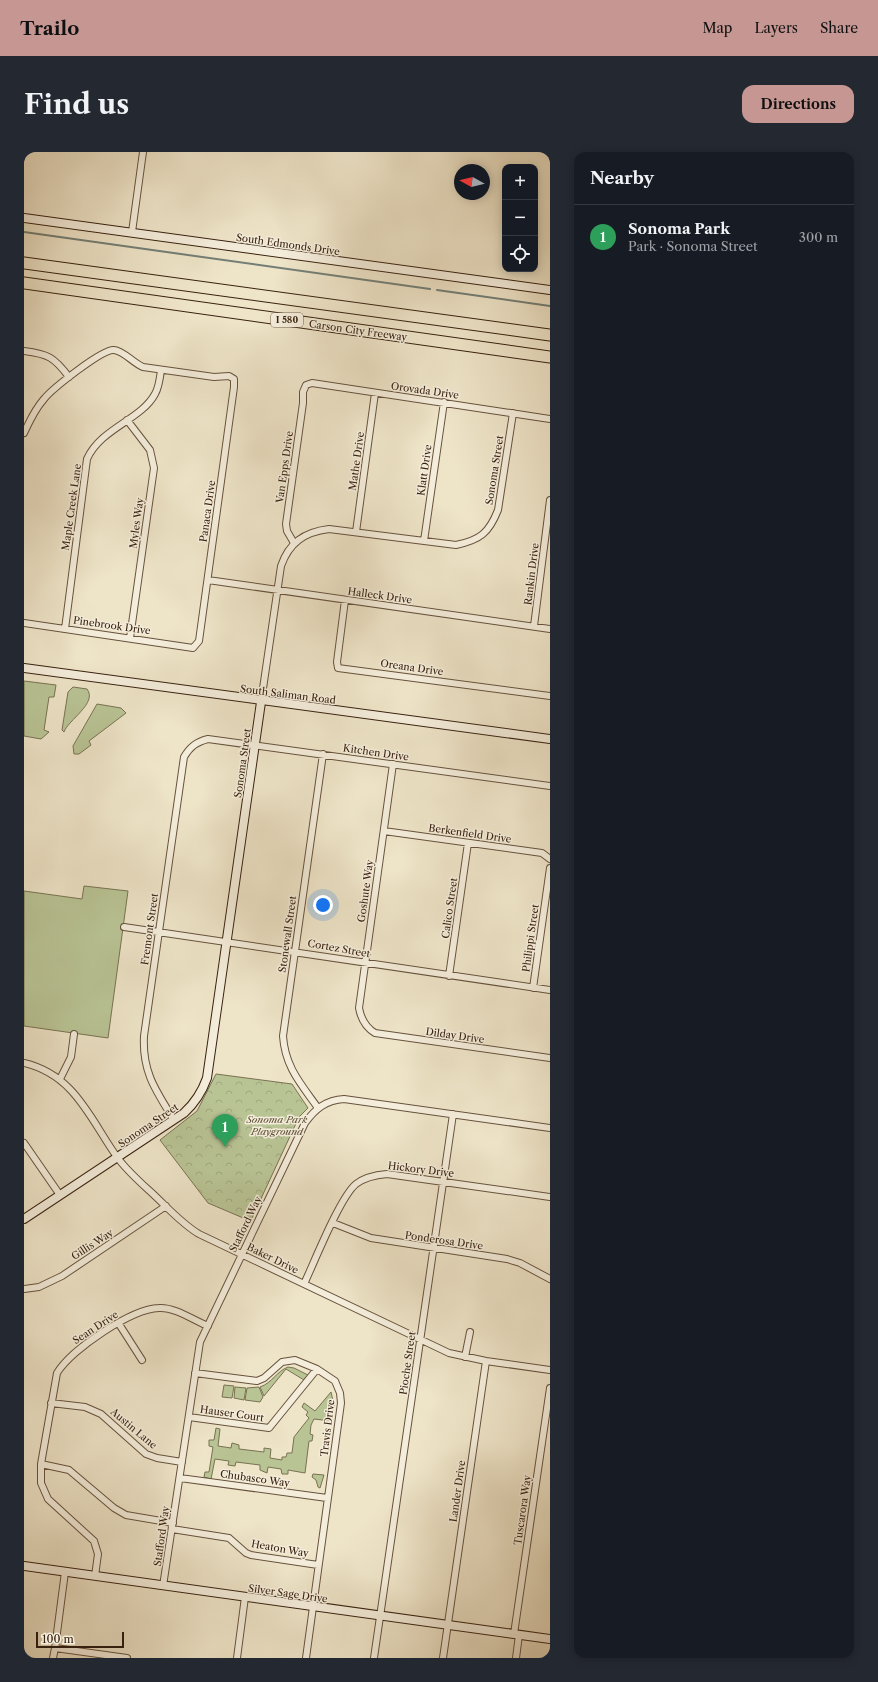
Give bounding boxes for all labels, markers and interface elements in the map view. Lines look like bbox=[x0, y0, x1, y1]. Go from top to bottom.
text: Trailo bbox=[20, 17, 79, 40]
text: Map bbox=[702, 19, 732, 37]
text: Layers bbox=[754, 19, 798, 37]
text: Share bbox=[820, 19, 858, 37]
button: Directions bbox=[742, 85, 854, 123]
text: Find us bbox=[24, 87, 129, 121]
north arrow bbox=[454, 164, 490, 200]
map controls bbox=[502, 164, 538, 272]
button: + bbox=[502, 164, 538, 200]
text: Nearby bbox=[590, 168, 654, 188]
button: − bbox=[502, 200, 538, 236]
text: Sonoma Park bbox=[628, 219, 730, 238]
text: 1 bbox=[600, 229, 606, 245]
text: 300 m bbox=[799, 229, 838, 245]
street label: South Edmonds Drive bbox=[235, 231, 341, 258]
button: locate bbox=[502, 236, 538, 272]
text: Park · Sonoma Street bbox=[628, 238, 758, 254]
road number: I 580 bbox=[271, 313, 303, 327]
street label: Carson City Freeway bbox=[308, 317, 408, 344]
street label: Orovada Drive bbox=[390, 379, 460, 402]
street label: Van Epps Drive bbox=[273, 430, 296, 505]
street label: Mathe Drive bbox=[346, 430, 367, 491]
street label: Sonoma Street bbox=[483, 434, 506, 506]
street label: Klatt Drive bbox=[414, 443, 435, 497]
street label: Maple Creek Lane bbox=[59, 462, 84, 551]
street label: Panaca Drive bbox=[197, 479, 218, 543]
street label: Myles Way bbox=[126, 496, 147, 549]
street label: Rankin Drive bbox=[521, 542, 542, 606]
street label: Halleck Drive bbox=[347, 585, 413, 606]
street label: Pinebrook Drive bbox=[72, 614, 152, 637]
street label: Oreana Drive bbox=[380, 657, 445, 678]
street label: South Saliman Road bbox=[239, 682, 336, 707]
street label: Sonoma Street bbox=[231, 727, 254, 799]
street label: Kitchen Drive bbox=[342, 741, 410, 764]
street label: Berkenfield Drive bbox=[428, 821, 513, 846]
street label: Goshute Way bbox=[355, 859, 376, 923]
street label: Calico Street bbox=[439, 876, 460, 939]
street label: Fremont Street bbox=[138, 892, 161, 966]
street label: Stonewall Street bbox=[276, 894, 299, 973]
your location bbox=[313, 895, 333, 915]
street label: Philippi Street bbox=[519, 903, 542, 973]
street label: Cortez Street bbox=[307, 937, 372, 960]
street label: Dilday Drive bbox=[425, 1025, 486, 1046]
street label: Sonoma Street bbox=[116, 1100, 181, 1150]
park label: Sonoma Park Playground bbox=[245, 1113, 308, 1138]
pin: 1 bbox=[212, 1114, 238, 1147]
street label: Hickory Drive bbox=[387, 1159, 455, 1180]
street label: Stafford Way bbox=[226, 1194, 265, 1254]
street label: Gillis Way bbox=[69, 1226, 116, 1263]
street label: Ponderosa Drive bbox=[404, 1229, 484, 1252]
street label: Baker Drive bbox=[245, 1240, 301, 1277]
street label: Sean Drive bbox=[70, 1308, 121, 1347]
street label: Pioche Street bbox=[397, 1330, 418, 1396]
street label: Travis Drive bbox=[318, 1398, 338, 1457]
street label: Hauser Court bbox=[199, 1403, 265, 1424]
street label: Austin Lane bbox=[107, 1404, 160, 1452]
street label: Lander Drive bbox=[447, 1459, 468, 1523]
street label: Chubasco Way bbox=[219, 1467, 291, 1490]
street label: Tuscarora Way bbox=[511, 1474, 534, 1546]
street label: Stafford Way bbox=[151, 1505, 172, 1567]
street label: Heaton Way bbox=[250, 1537, 310, 1560]
street label: Silver Sage Drive bbox=[247, 1581, 329, 1606]
scale bar bbox=[36, 1630, 124, 1649]
text: 100 m bbox=[42, 1632, 74, 1646]

